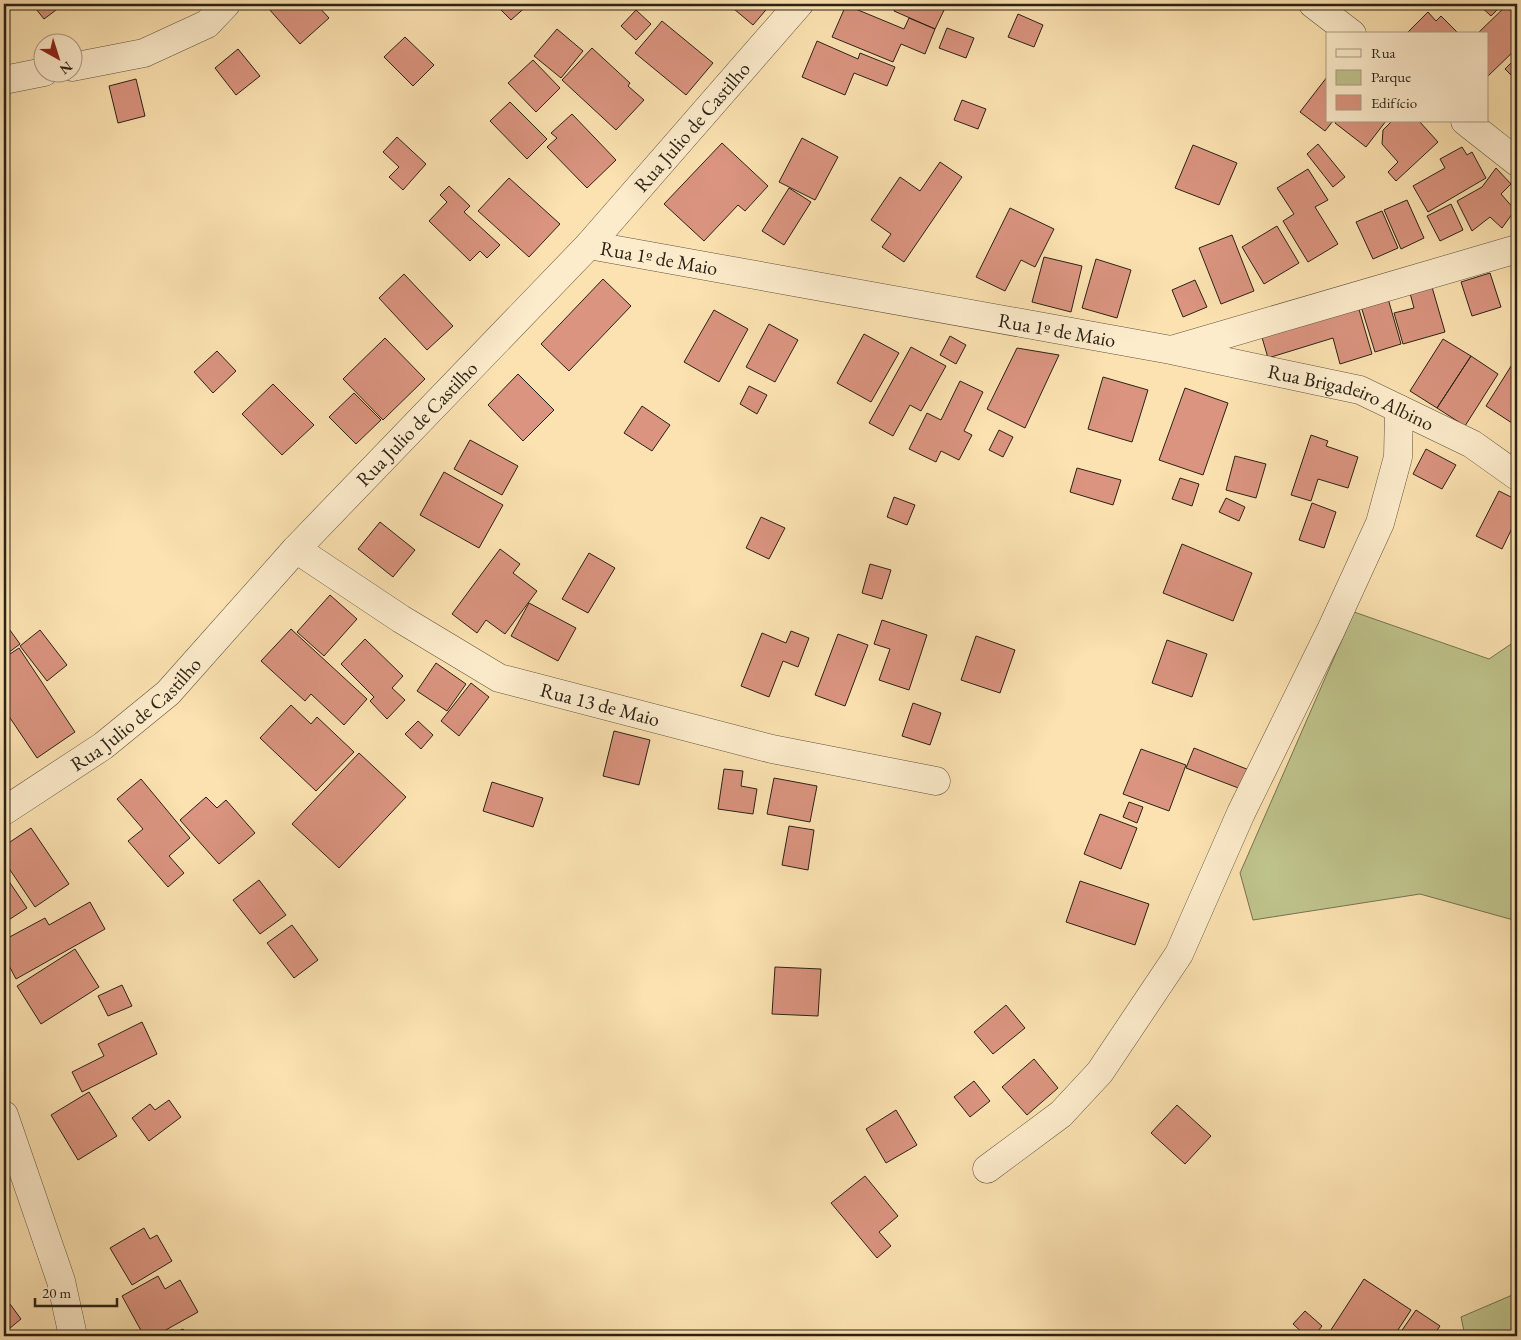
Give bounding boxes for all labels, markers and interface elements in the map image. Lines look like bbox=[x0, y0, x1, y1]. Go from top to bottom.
north arrow bbox=[32, 32, 82, 82]
legend bbox=[1326, 32, 1488, 122]
text: Rua bbox=[1371, 43, 1396, 62]
street label: Rua Julio de Castilho bbox=[628, 56, 756, 197]
text: N bbox=[56, 58, 76, 79]
text: Parque bbox=[1371, 67, 1411, 86]
text: Edifício bbox=[1371, 93, 1417, 112]
street label: Rua 1º de Maio bbox=[598, 235, 720, 281]
street label: Rua 1º de Maio bbox=[996, 307, 1118, 353]
street label: Rua Julio de Castilho bbox=[350, 355, 483, 492]
street label: Rua Brigadeiro Albino bbox=[1265, 358, 1438, 437]
street label: Rua Julio de Castilho bbox=[65, 651, 207, 777]
street label: Rua 13 de Maio bbox=[538, 676, 663, 732]
scale bar bbox=[35, 1275, 118, 1307]
text: 20 m bbox=[42, 1283, 71, 1302]

